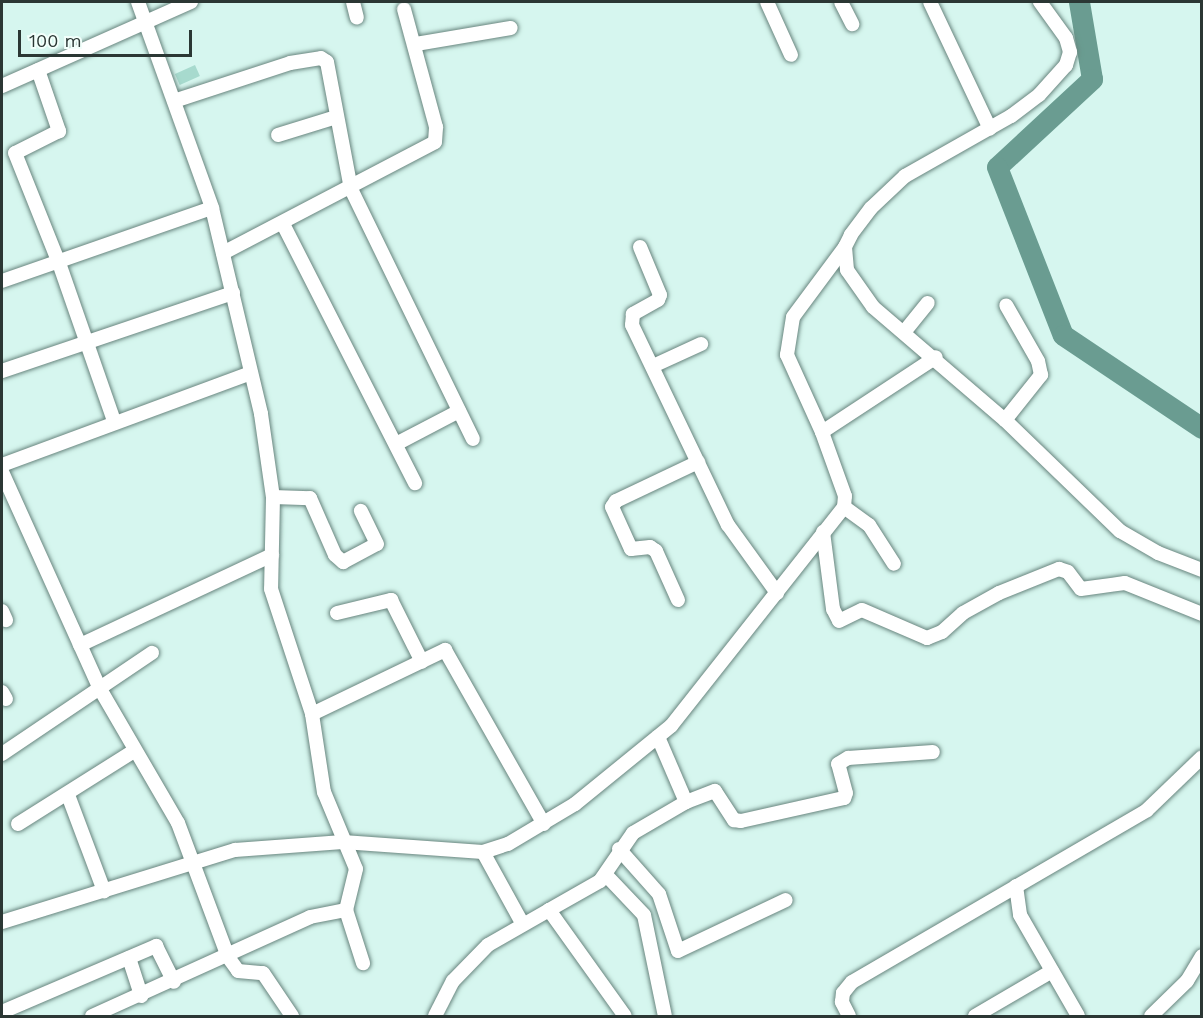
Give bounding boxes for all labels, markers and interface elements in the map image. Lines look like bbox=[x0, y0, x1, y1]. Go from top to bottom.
scale bar bbox=[21, 18, 195, 56]
text: 100 m bbox=[29, 30, 82, 51]

